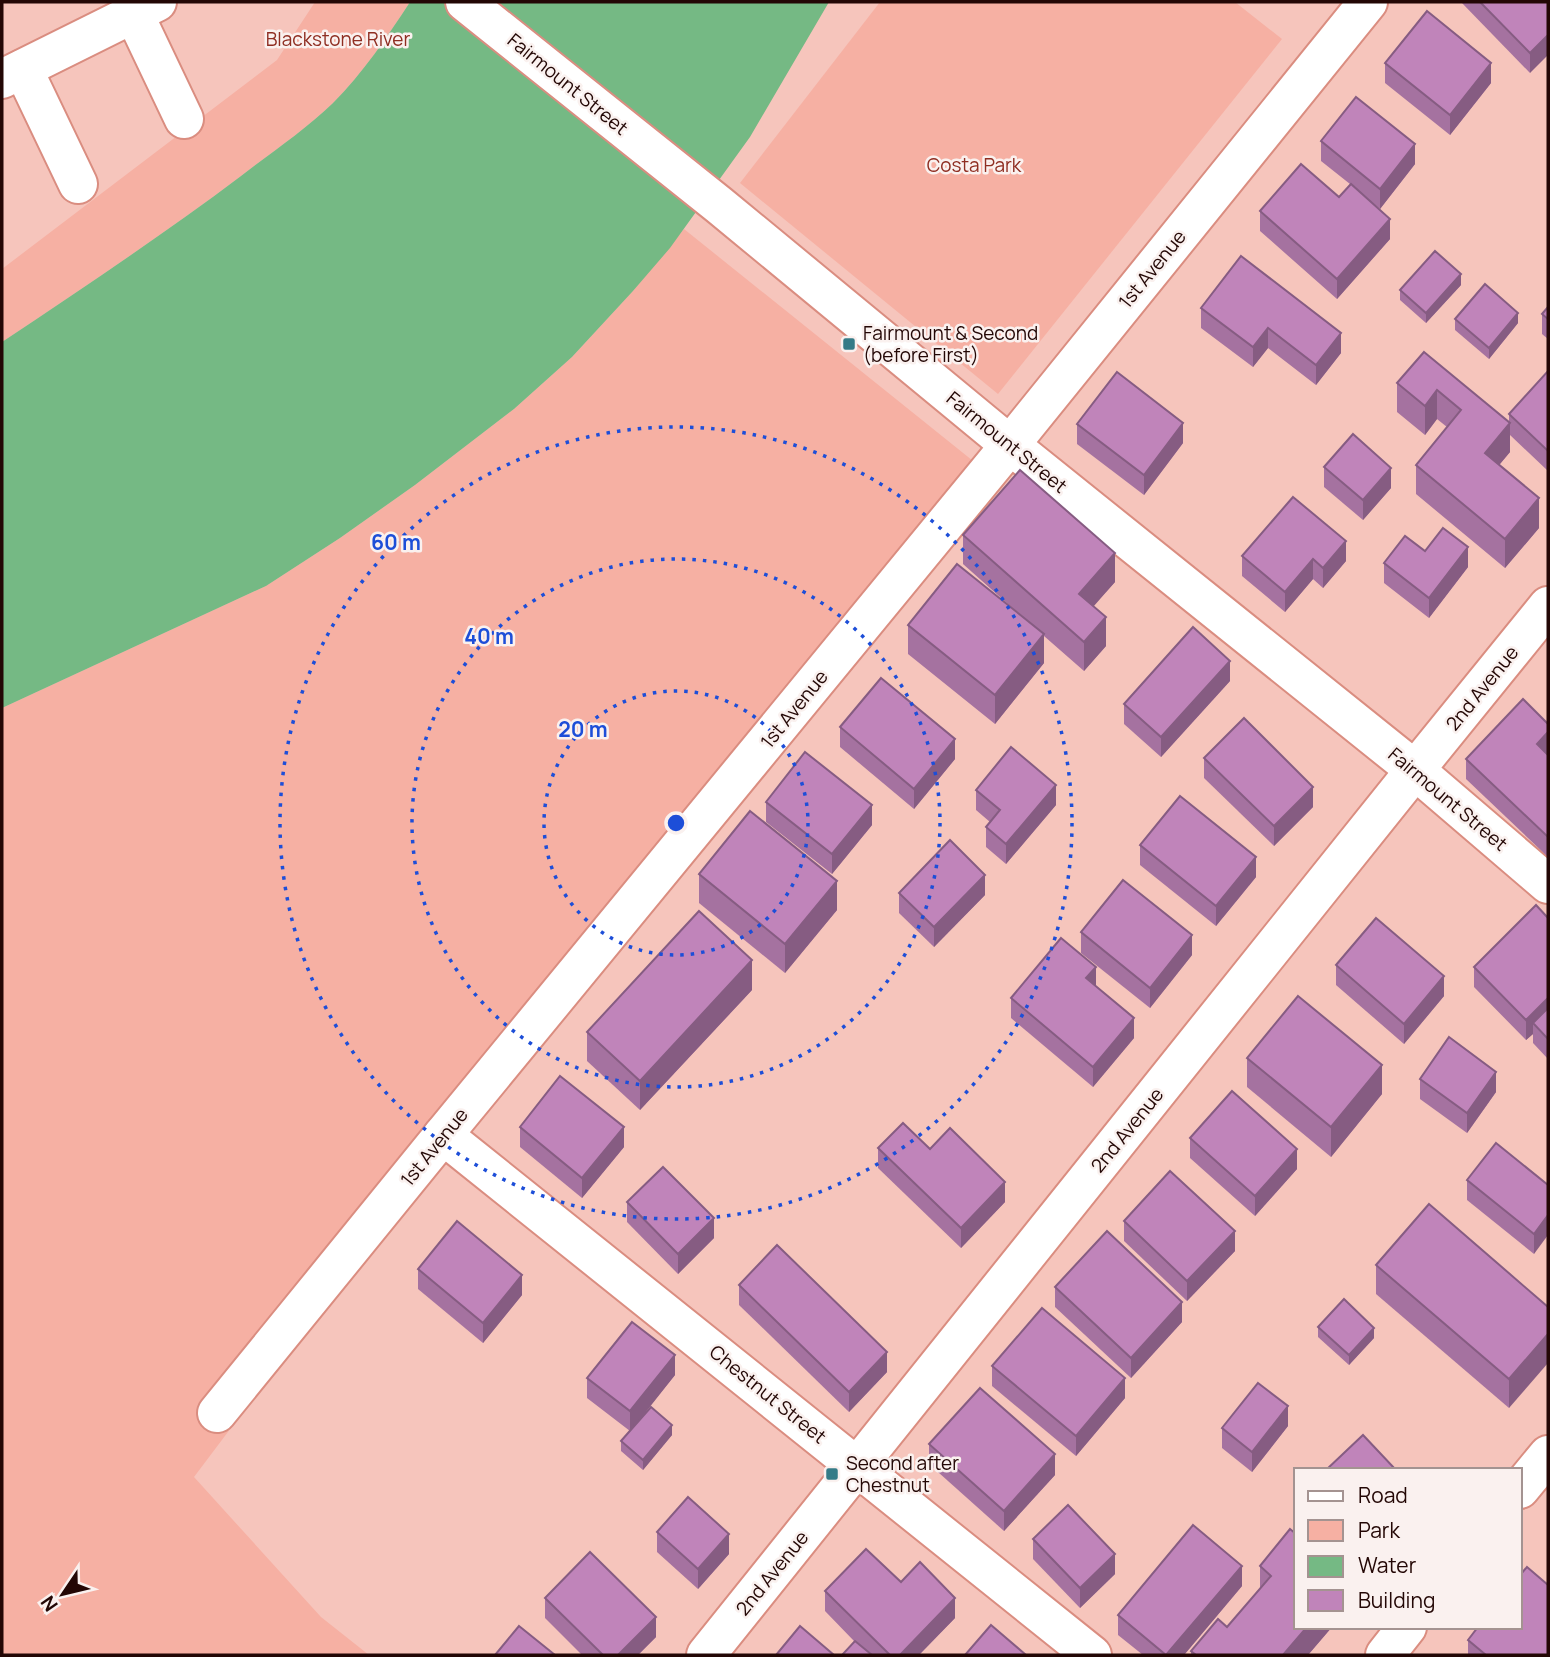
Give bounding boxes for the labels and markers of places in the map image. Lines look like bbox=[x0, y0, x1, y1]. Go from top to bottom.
place label: Fairmount & Second (before First) bbox=[863, 320, 1038, 368]
marker: Fairmount & Second (before First) bbox=[841, 336, 857, 352]
centre of rings bbox=[664, 811, 688, 835]
place label: Second after Chestnut bbox=[846, 1450, 959, 1498]
marker: Second after Chestnut bbox=[824, 1466, 840, 1482]

